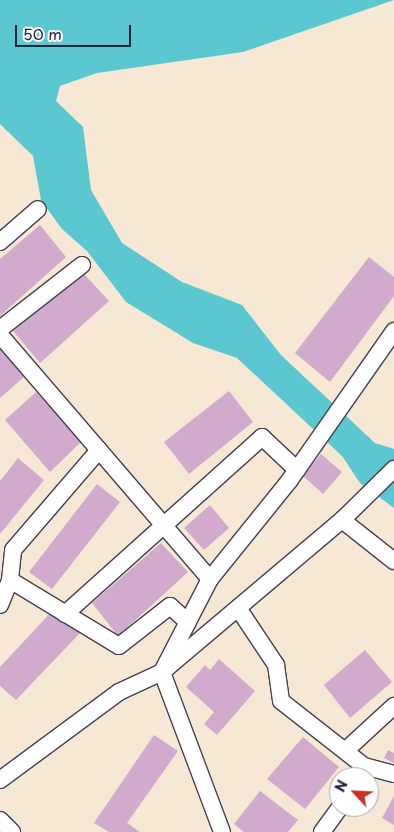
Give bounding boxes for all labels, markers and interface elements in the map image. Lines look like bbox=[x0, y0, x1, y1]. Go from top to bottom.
scale bar bbox=[18, 15, 134, 47]
text: 50 m bbox=[23, 22, 62, 45]
north arrow bbox=[329, 767, 379, 817]
text: N bbox=[329, 776, 353, 795]

